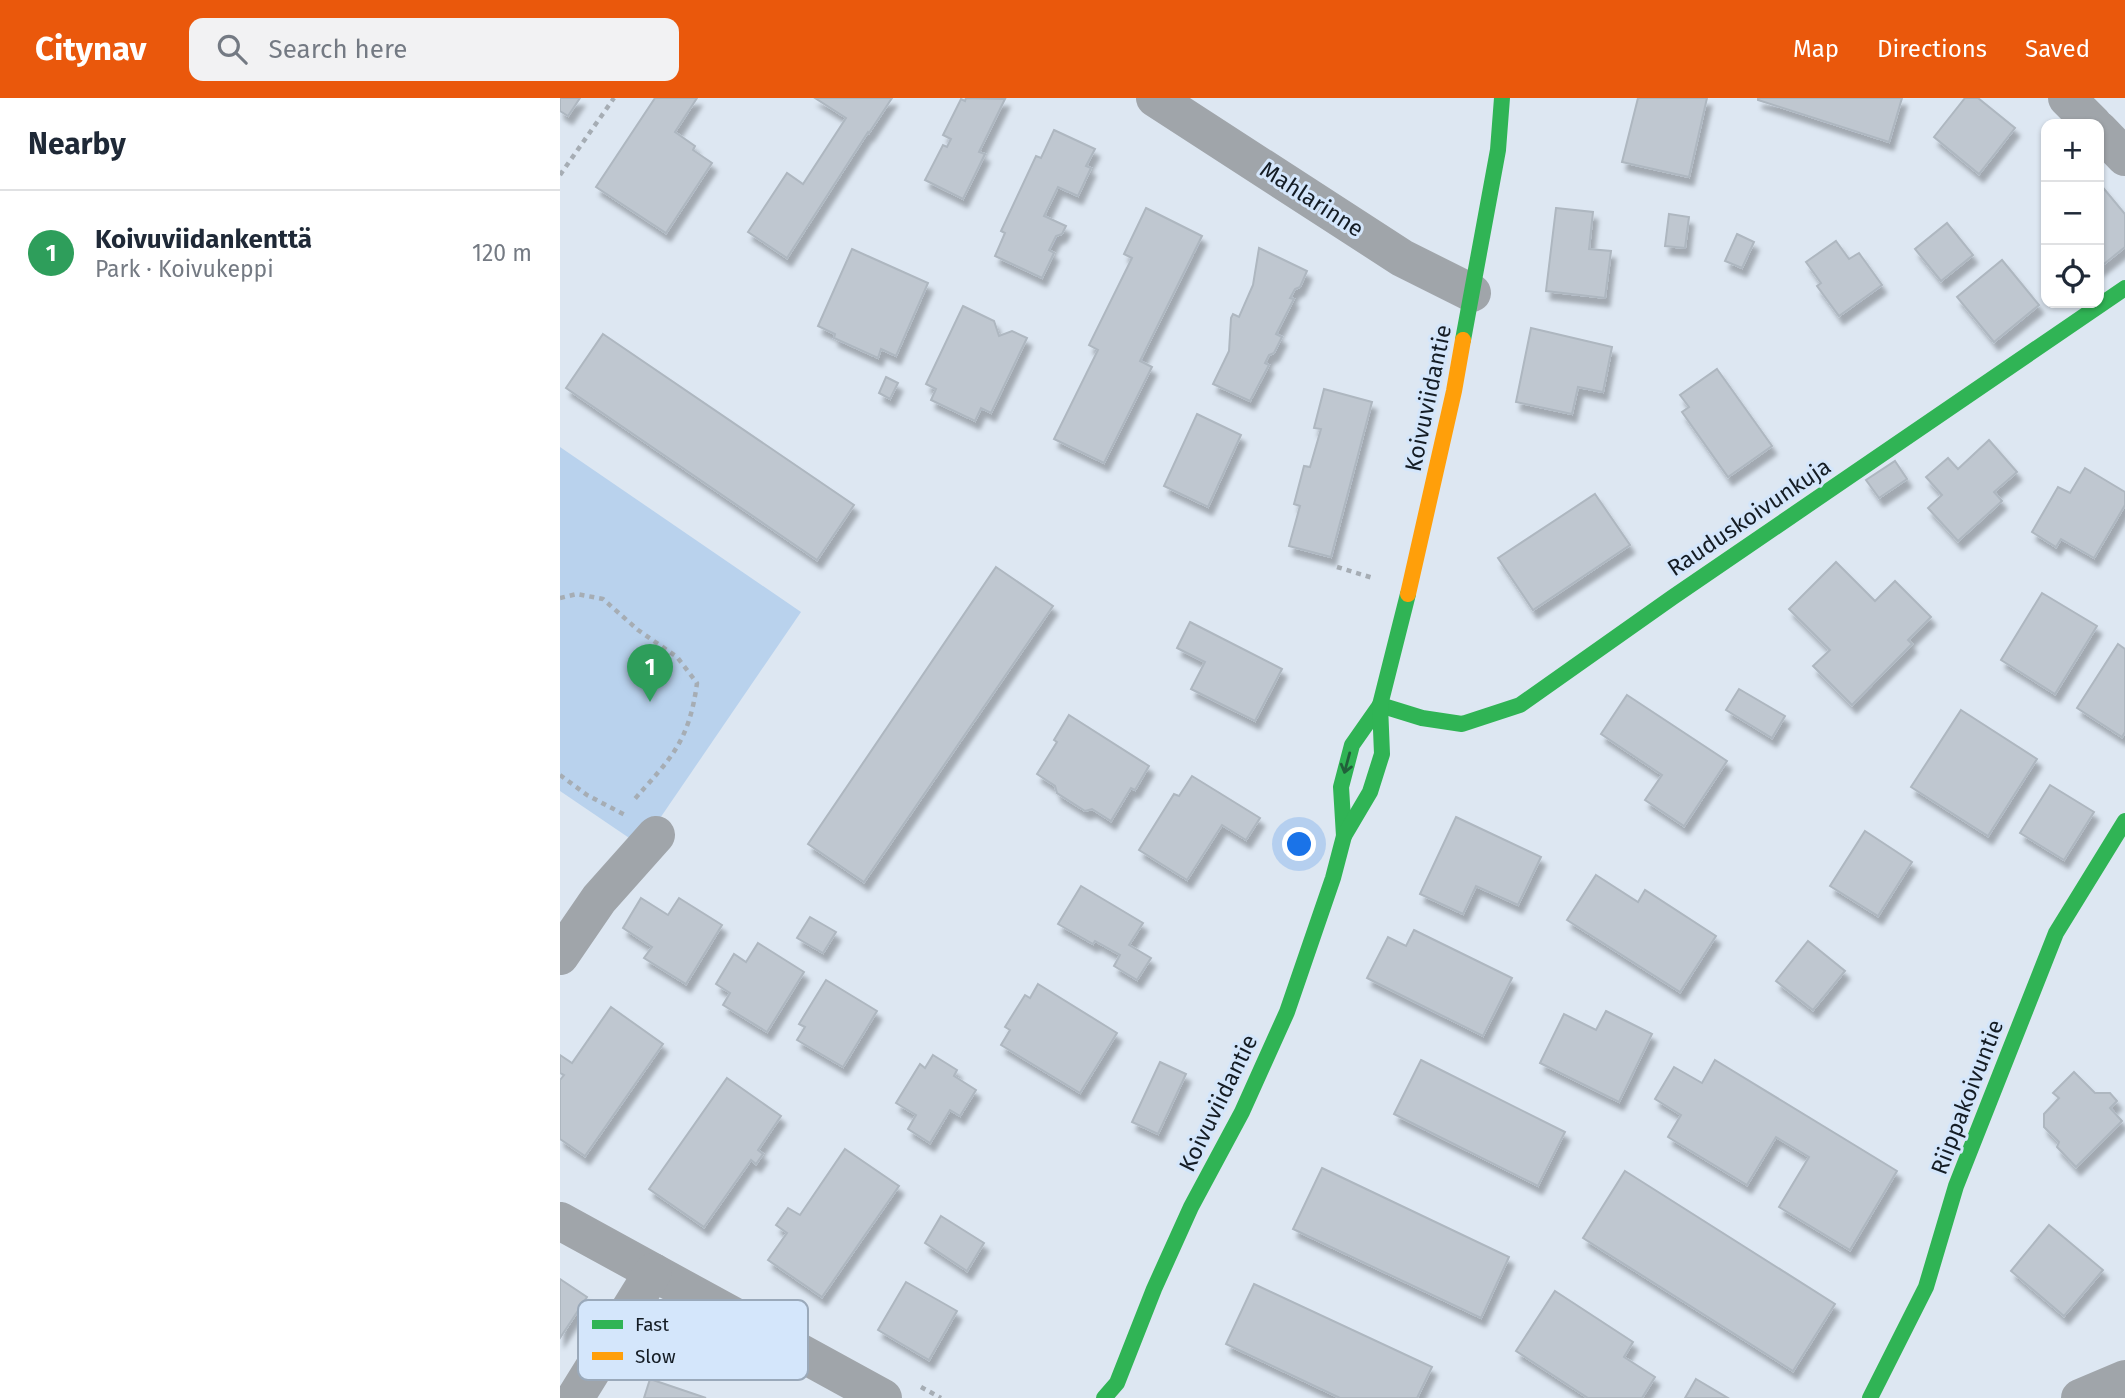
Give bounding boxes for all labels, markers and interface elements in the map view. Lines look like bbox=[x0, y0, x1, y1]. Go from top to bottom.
search box bbox=[189, 18, 679, 81]
text: Citynav bbox=[35, 29, 147, 69]
icon: search bbox=[213, 30, 251, 68]
text: Search here bbox=[269, 34, 407, 65]
text: Map bbox=[1793, 35, 1839, 63]
text: Directions bbox=[1877, 35, 1987, 63]
text: Saved bbox=[2025, 35, 2090, 63]
map controls bbox=[2041, 119, 2104, 308]
button: + bbox=[2041, 119, 2104, 182]
text: Nearby bbox=[28, 126, 126, 162]
street label: Mahlarinne bbox=[1255, 155, 1369, 243]
button: − bbox=[2041, 182, 2104, 245]
text: Koivuviidankenttä bbox=[95, 224, 312, 255]
text: 1 bbox=[46, 239, 56, 267]
text: 120 m bbox=[472, 239, 532, 267]
button: locate bbox=[2041, 245, 2104, 308]
text: Park · Koivukeppi bbox=[95, 255, 274, 283]
street label: Koivuviidantie bbox=[1399, 322, 1457, 474]
street label: Rauduskoivunkuja bbox=[1662, 452, 1836, 582]
pin: 1 bbox=[627, 644, 673, 702]
one-way arrow bbox=[1340, 752, 1353, 774]
your location bbox=[1282, 827, 1316, 861]
street label: Riippakoivuntie bbox=[1925, 1016, 2009, 1178]
street label: Koivuviidantie bbox=[1173, 1030, 1263, 1176]
legend bbox=[578, 1300, 808, 1380]
text: Fast bbox=[635, 1313, 669, 1336]
text: Slow bbox=[635, 1345, 676, 1368]

